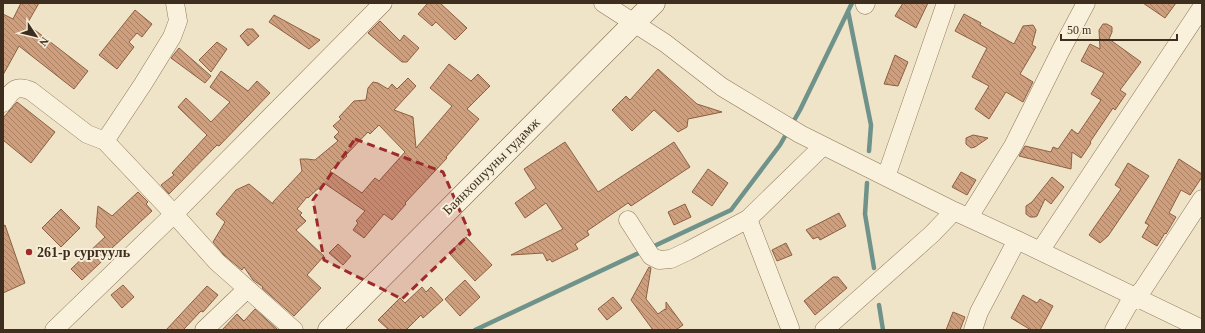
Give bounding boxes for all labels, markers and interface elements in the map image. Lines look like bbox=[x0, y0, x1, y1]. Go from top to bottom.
north arrow bbox=[16, 16, 56, 56]
scale bar bbox=[1061, 16, 1177, 42]
text: 50 m bbox=[1067, 23, 1092, 37]
text: N bbox=[37, 35, 51, 48]
street label: Баянхошууны гудамж bbox=[440, 115, 543, 218]
place label: 261-р сургууль bbox=[37, 245, 131, 260]
marker: 261-р сургууль bbox=[24, 247, 34, 257]

